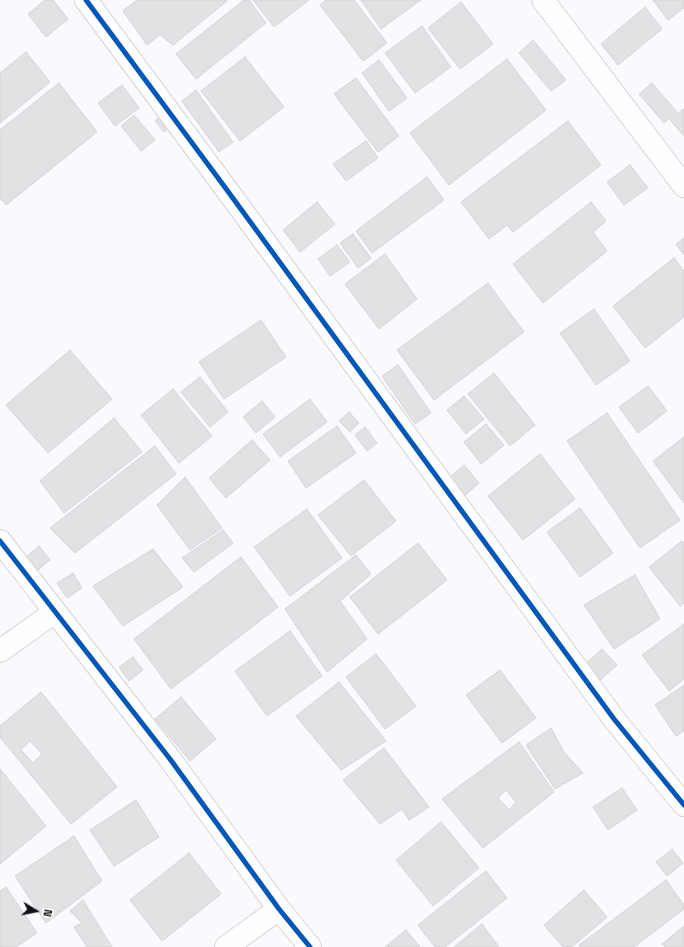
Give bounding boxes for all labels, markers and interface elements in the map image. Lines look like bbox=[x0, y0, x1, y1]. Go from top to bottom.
north arrow bbox=[16, 891, 56, 931]
text: N bbox=[40, 908, 55, 918]

